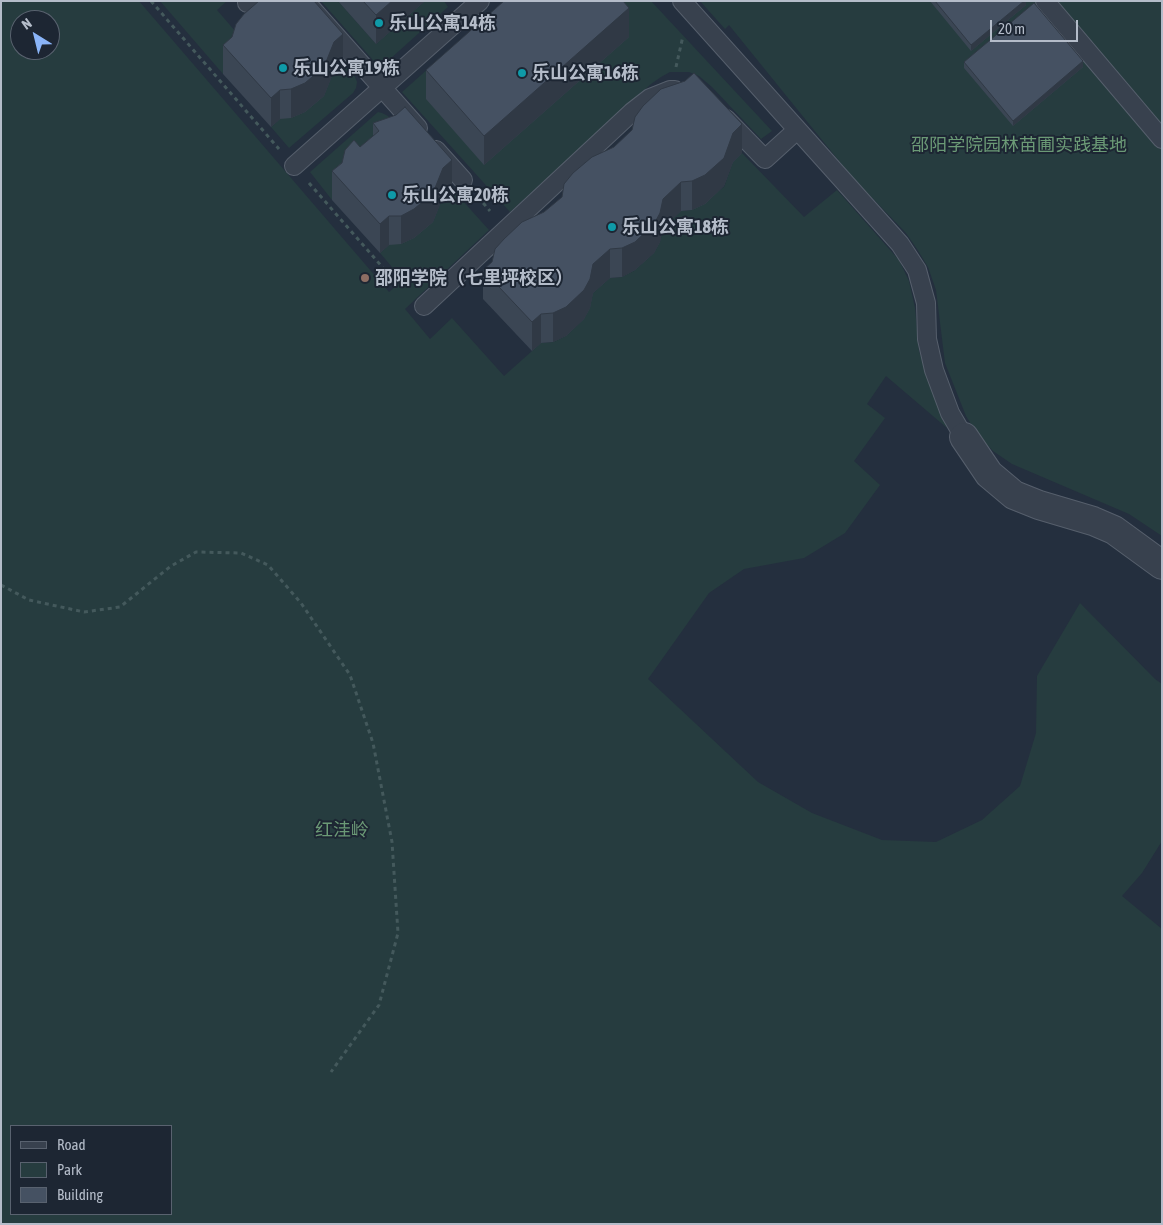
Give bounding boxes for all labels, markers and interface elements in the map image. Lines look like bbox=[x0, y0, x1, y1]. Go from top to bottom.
north arrow bbox=[10, 10, 60, 60]
scale bar bbox=[993, 10, 1080, 42]
place label: 乐山公寓14栋 bbox=[389, 12, 496, 34]
text: N bbox=[19, 15, 35, 33]
marker: 乐山公寓14栋 bbox=[373, 17, 385, 29]
text: 20 m bbox=[998, 20, 1025, 37]
place label: 乐山公寓19栋 bbox=[293, 57, 400, 79]
marker: 乐山公寓19栋 bbox=[277, 62, 289, 74]
place label: 乐山公寓16栋 bbox=[532, 62, 639, 84]
marker: 乐山公寓16栋 bbox=[516, 67, 528, 79]
park label: 邵阳学院园林苗圃实践基地 bbox=[911, 134, 1127, 156]
place label: 乐山公寓20栋 bbox=[402, 184, 509, 206]
marker: 乐山公寓20栋 bbox=[386, 189, 398, 201]
place label: 乐山公寓18栋 bbox=[622, 216, 729, 238]
marker: 乐山公寓18栋 bbox=[606, 221, 618, 233]
place label: 邵阳学院（七里坪校区） bbox=[375, 267, 573, 289]
marker: 邵阳学院（七里坪校区） bbox=[359, 272, 371, 284]
park label: 红洼岭 bbox=[315, 819, 369, 841]
legend bbox=[10, 1125, 172, 1215]
text: Road bbox=[57, 1136, 86, 1153]
text: Park bbox=[57, 1161, 82, 1178]
text: Building bbox=[57, 1186, 103, 1203]

